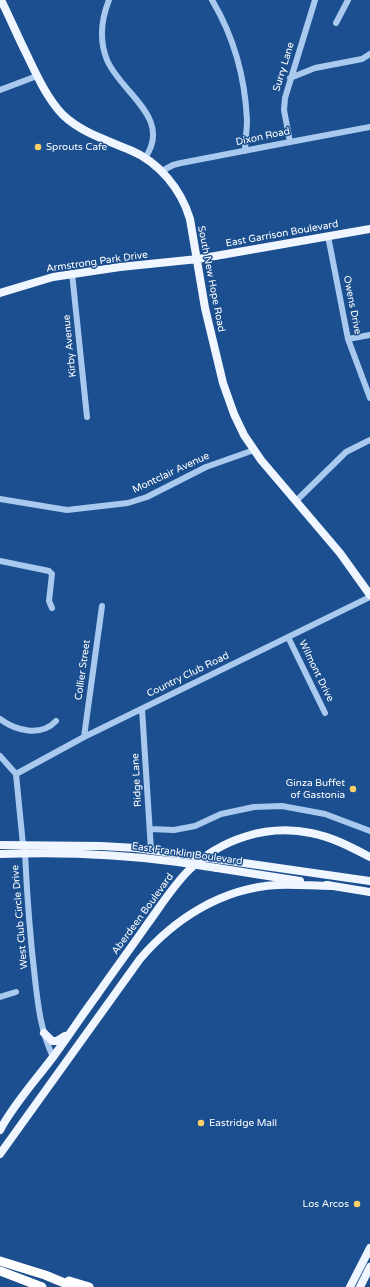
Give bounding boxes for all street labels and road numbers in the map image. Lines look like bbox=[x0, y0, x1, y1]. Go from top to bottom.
street label: Surry Lane bbox=[271, 41, 297, 93]
street label: Dixon Road bbox=[235, 125, 291, 149]
street label: East Garrison Boulevard bbox=[225, 218, 339, 250]
street label: South New Hope Road bbox=[195, 225, 227, 333]
street label: Armstrong Park Drive bbox=[45, 249, 149, 275]
street label: Owens Drive bbox=[340, 275, 364, 335]
street label: Kirby Avenue bbox=[61, 314, 79, 378]
street label: Montclair Avenue bbox=[131, 450, 211, 496]
street label: Wilmont Drive bbox=[296, 638, 336, 704]
street label: Collier Street bbox=[73, 639, 93, 701]
street label: Country Club Road bbox=[145, 650, 231, 700]
street label: Ridge Lane bbox=[130, 753, 144, 807]
street label: East Franklin Boulevard bbox=[131, 840, 243, 868]
street label: West Club Circle Drive bbox=[9, 864, 31, 970]
street label: Aberdeen Boulevard bbox=[110, 871, 176, 957]

